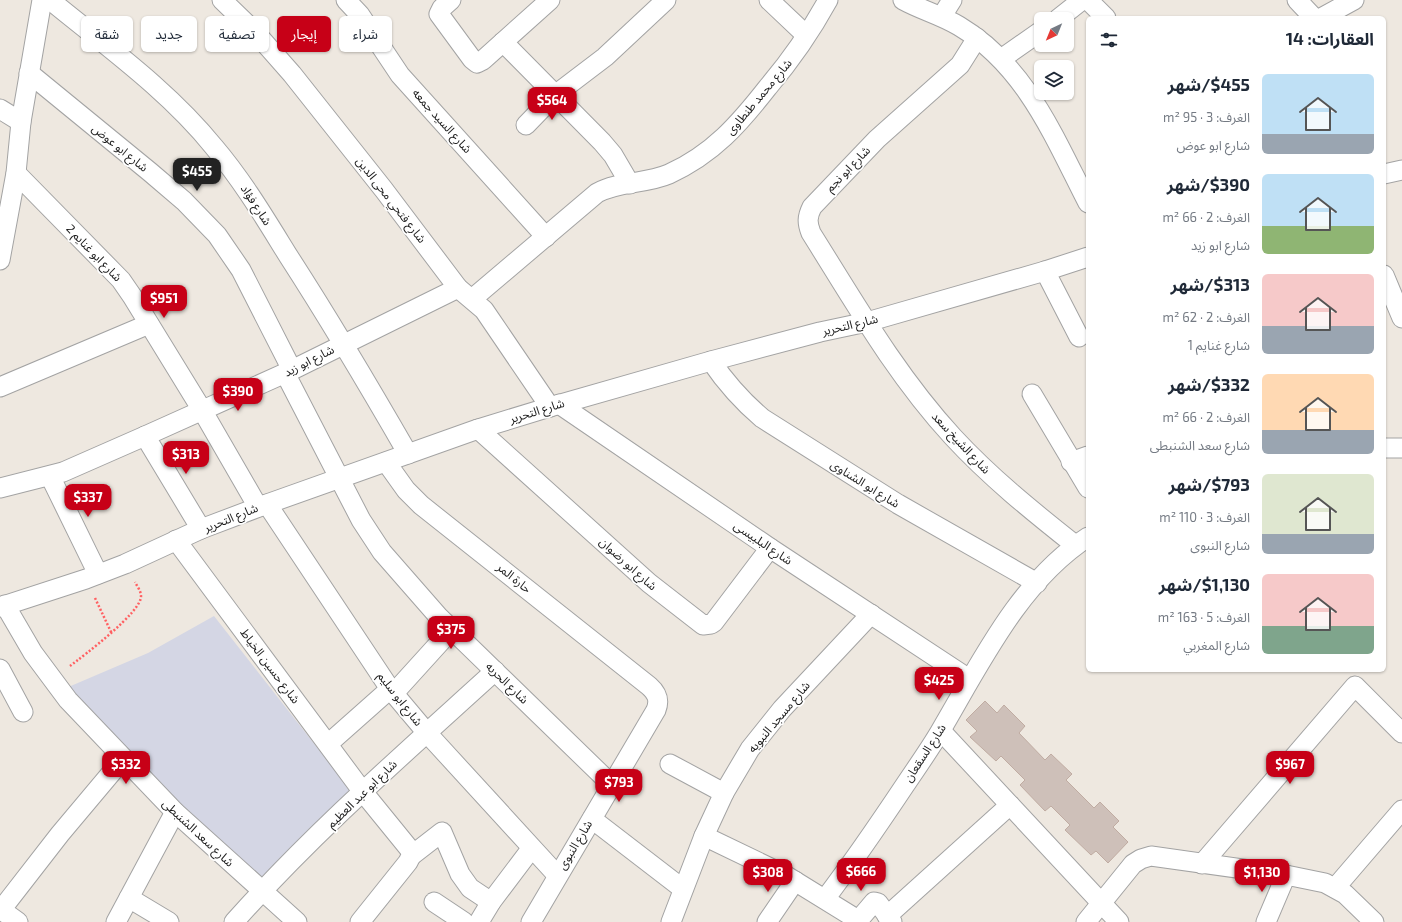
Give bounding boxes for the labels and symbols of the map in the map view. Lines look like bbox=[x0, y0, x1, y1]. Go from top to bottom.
north arrow bbox=[1034, 12, 1074, 52]
street label: شارع محمد طنطاوى bbox=[722, 56, 796, 139]
street label: شارع السيد جمعه bbox=[408, 85, 475, 157]
pin: $564 bbox=[528, 87, 576, 121]
street label: شارع ابو عوض bbox=[88, 120, 151, 176]
street label: شارع ابو نجم bbox=[822, 143, 875, 196]
street label: شارع فتحي محى الدين bbox=[351, 154, 430, 247]
pin: $455 bbox=[173, 158, 221, 192]
street label: شارع فؤاد bbox=[236, 181, 275, 229]
street label: شارع ابو غنايم 2 bbox=[62, 221, 125, 286]
pin: $951 bbox=[140, 285, 188, 319]
street label: شارع التحرير bbox=[820, 311, 880, 340]
street label: شارع ابو زيد bbox=[281, 341, 337, 381]
pin: $390 bbox=[214, 378, 262, 412]
street label: شارع التحرير bbox=[506, 395, 567, 428]
street label: شارع الشيخ سعد bbox=[927, 409, 994, 478]
pin: $313 bbox=[162, 441, 210, 475]
street label: شارع ابو الشناوى bbox=[827, 456, 903, 513]
pin: $337 bbox=[64, 484, 112, 518]
street label: شارع التحرير bbox=[201, 500, 261, 537]
street label: شارع البلبيسى bbox=[730, 518, 795, 569]
street label: شارع ابو رضوان bbox=[595, 534, 660, 595]
street label: حارة المر bbox=[493, 559, 534, 596]
pin: $375 bbox=[427, 616, 475, 650]
street label: شارع حسين الخياط bbox=[236, 625, 304, 707]
street label: شارع الحريه bbox=[482, 659, 532, 708]
pin: $425 bbox=[915, 667, 963, 701]
street label: شارع ابو سليم bbox=[373, 669, 426, 730]
street label: شارع مسجد النبويه bbox=[744, 678, 814, 757]
street label: شارع السقعان bbox=[900, 721, 951, 786]
pin: $332 bbox=[102, 751, 150, 785]
pin: $967 bbox=[1266, 751, 1314, 785]
street label: شارع ابو عبد العظيم bbox=[323, 756, 401, 832]
pin: $793 bbox=[595, 769, 643, 803]
street label: شارع سعد الشنبطى bbox=[158, 796, 237, 871]
street label: شارع النبوى bbox=[554, 817, 597, 873]
pin: $666 bbox=[837, 858, 885, 892]
pin: $308 bbox=[744, 859, 792, 893]
pin: $1,130 bbox=[1229, 859, 1295, 893]

